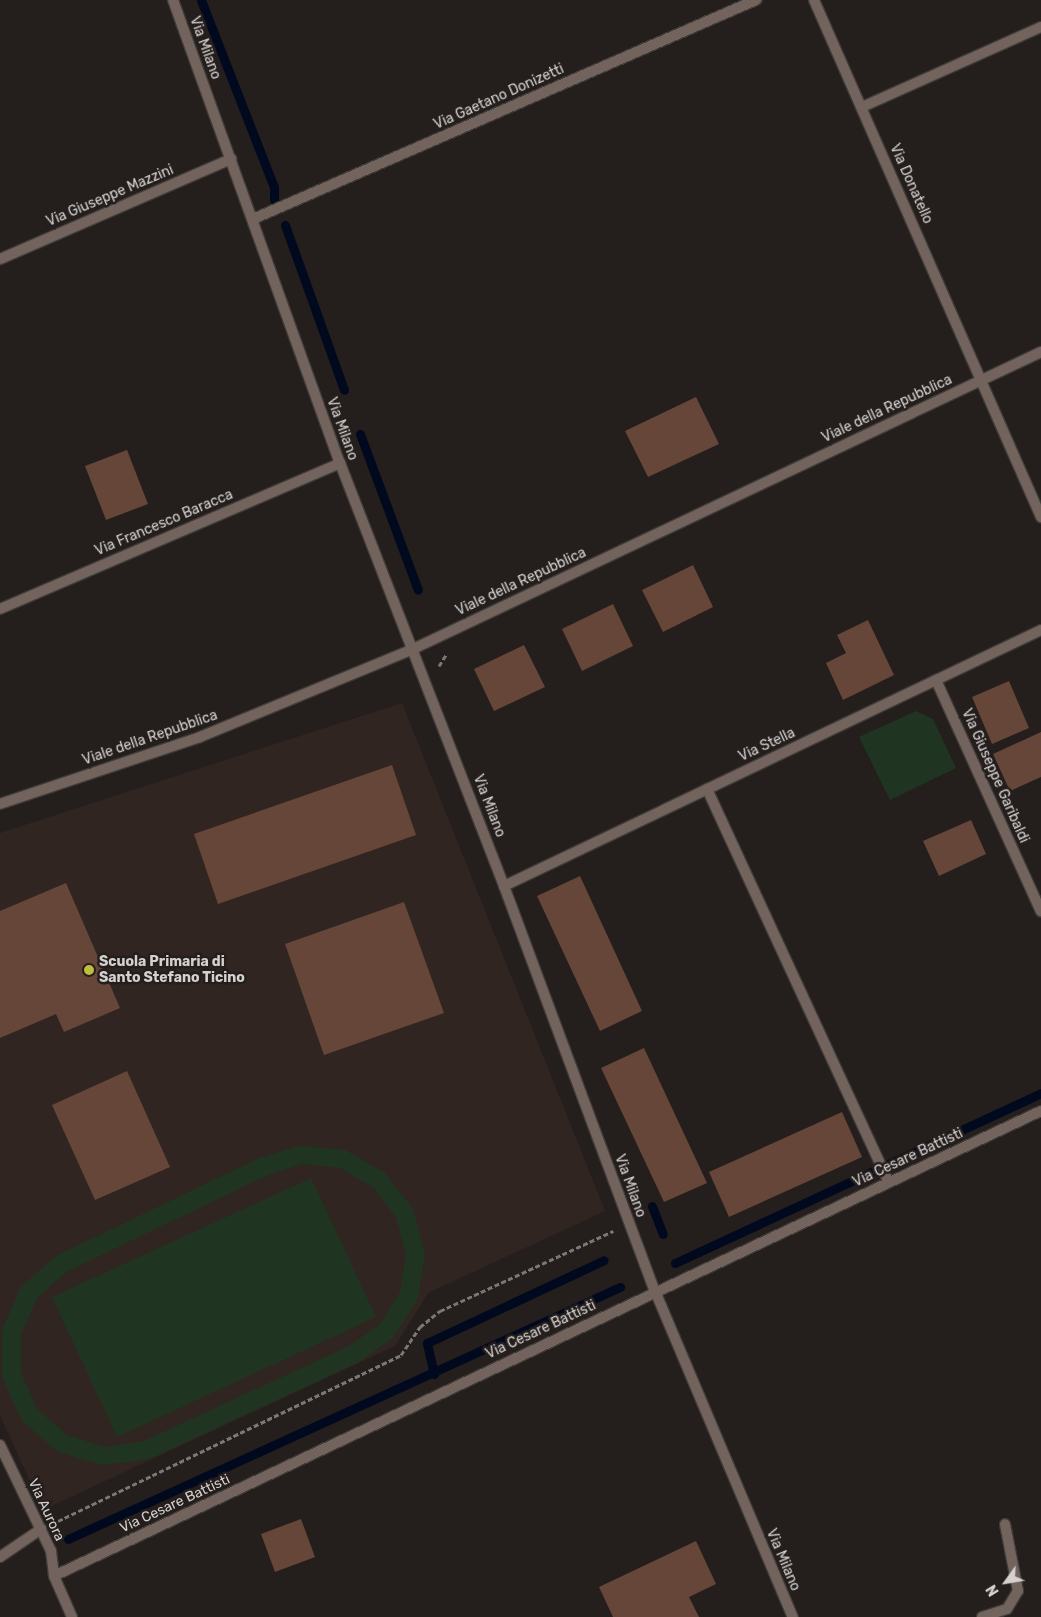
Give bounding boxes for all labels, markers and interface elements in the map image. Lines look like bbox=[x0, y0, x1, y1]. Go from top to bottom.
street label: Via Milano bbox=[186, 14, 224, 82]
street label: Via Gaetano Donizetti bbox=[431, 61, 567, 133]
street label: Via Donatello bbox=[886, 141, 936, 227]
street label: Via Giuseppe Mazzini bbox=[44, 162, 176, 230]
street label: Viale della Repubblica bbox=[819, 371, 955, 447]
street label: Via Milano bbox=[323, 395, 361, 463]
street label: Via Francesco Baracca bbox=[93, 486, 235, 560]
street label: Viale della Repubblica bbox=[453, 544, 589, 620]
street label: Via Giuseppe Garibaldi bbox=[958, 706, 1032, 846]
street label: Viale della Repubblica bbox=[80, 707, 220, 769]
street label: Via Stella bbox=[736, 725, 798, 765]
street label: Via Milano bbox=[469, 772, 509, 840]
place label: Scuola Primaria di Santo Stefano Ticino bbox=[99, 954, 245, 986]
marker: Scuola Primaria di Santo Stefano Ticino bbox=[83, 964, 95, 976]
street label: Via Cesare Battisti bbox=[850, 1125, 966, 1191]
street label: Via Milano bbox=[611, 1152, 649, 1220]
street label: Via Cesare Battisti bbox=[483, 1297, 599, 1363]
street label: Via Cesare Battisti bbox=[117, 1471, 233, 1537]
street label: Via Aurora bbox=[24, 1476, 68, 1544]
street label: Via Milano bbox=[762, 1526, 804, 1594]
north arrow bbox=[981, 1557, 1031, 1607]
text: N bbox=[983, 1581, 1003, 1599]

